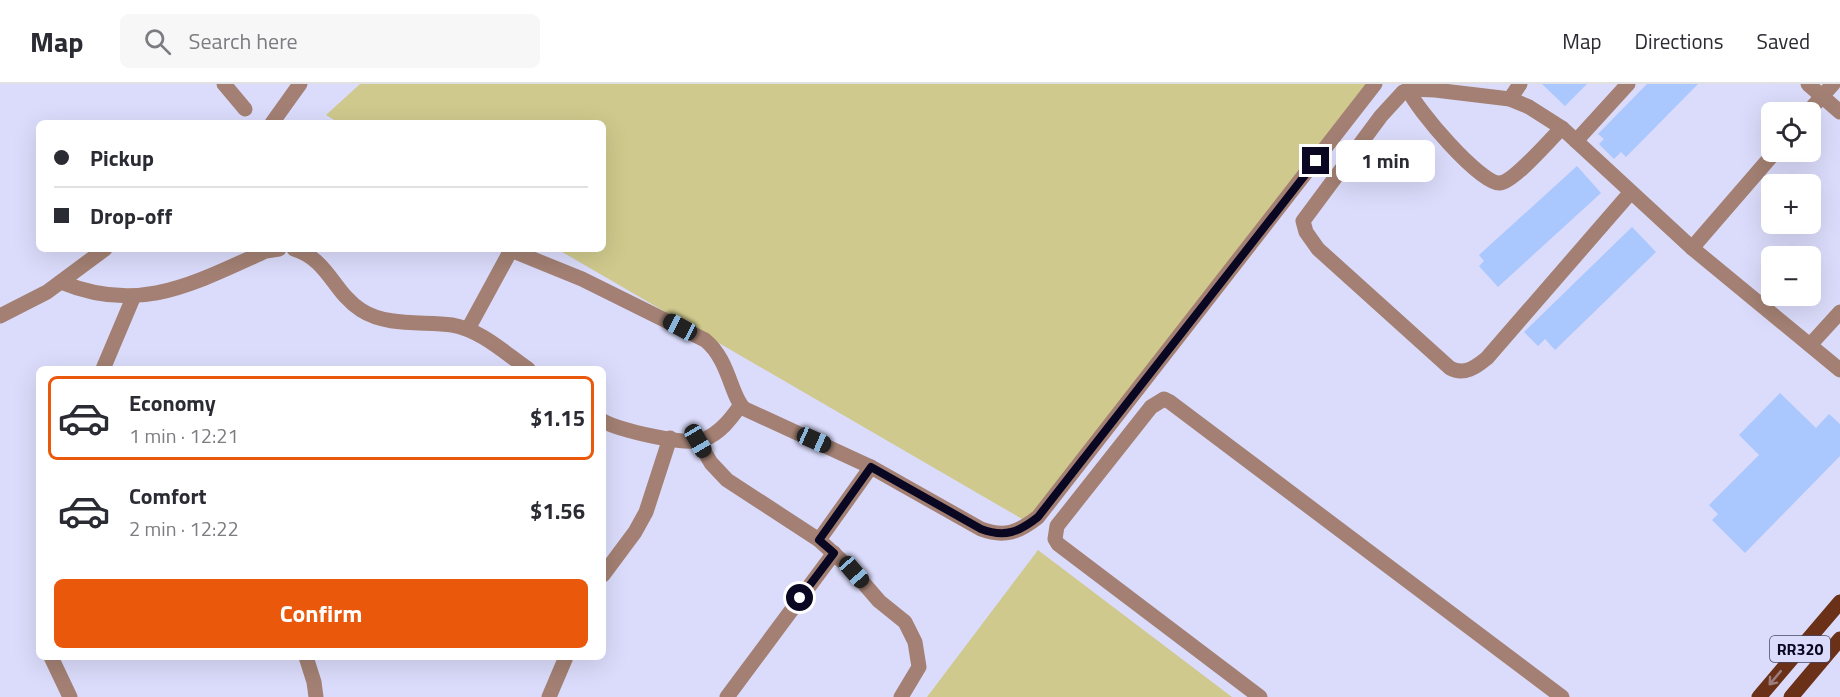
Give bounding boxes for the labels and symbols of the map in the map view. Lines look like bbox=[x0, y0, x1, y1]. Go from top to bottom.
callout: 1 min bbox=[1337, 140, 1436, 182]
route end bbox=[1302, 147, 1329, 174]
car bbox=[660, 311, 700, 343]
car bbox=[681, 421, 715, 461]
car bbox=[794, 424, 834, 456]
car bbox=[835, 553, 873, 591]
route start bbox=[786, 584, 813, 611]
road number: RR320 bbox=[1770, 636, 1830, 662]
one-way arrow bbox=[1768, 670, 1782, 685]

